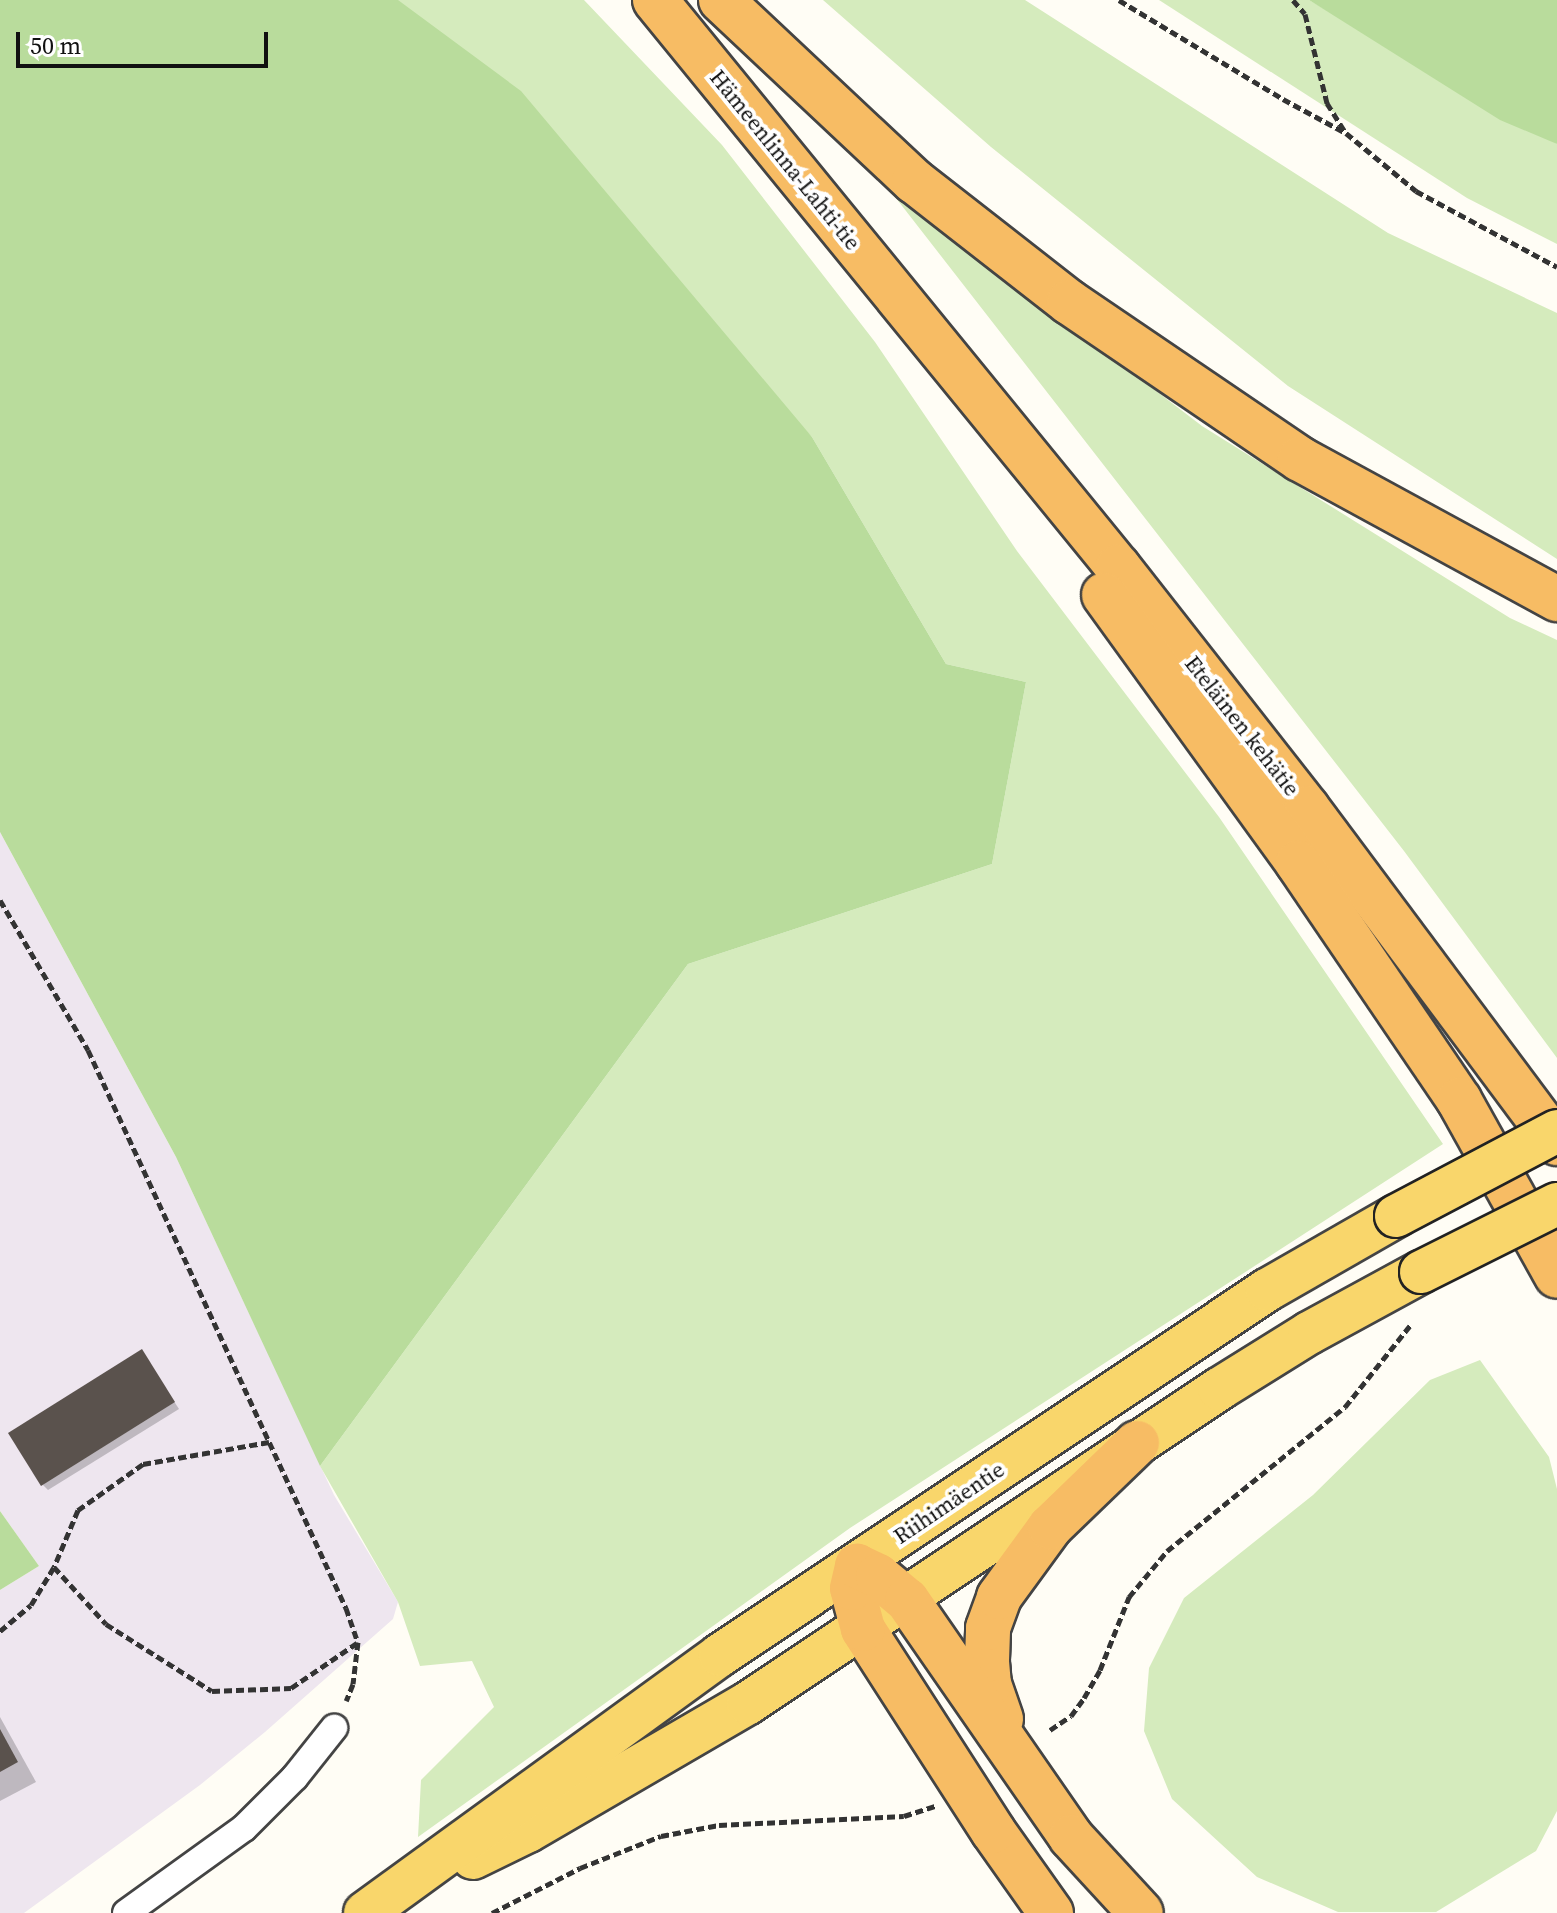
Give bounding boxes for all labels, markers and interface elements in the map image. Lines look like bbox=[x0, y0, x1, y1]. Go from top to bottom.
scale bar bbox=[20, 16, 272, 66]
text: 50 m bbox=[30, 29, 81, 62]
street label: Hämeenlinna-Lahti-tie bbox=[704, 65, 866, 255]
street label: Eteläinen kehätie bbox=[1179, 651, 1305, 801]
street label: Riihimäentie bbox=[889, 1456, 1009, 1550]

